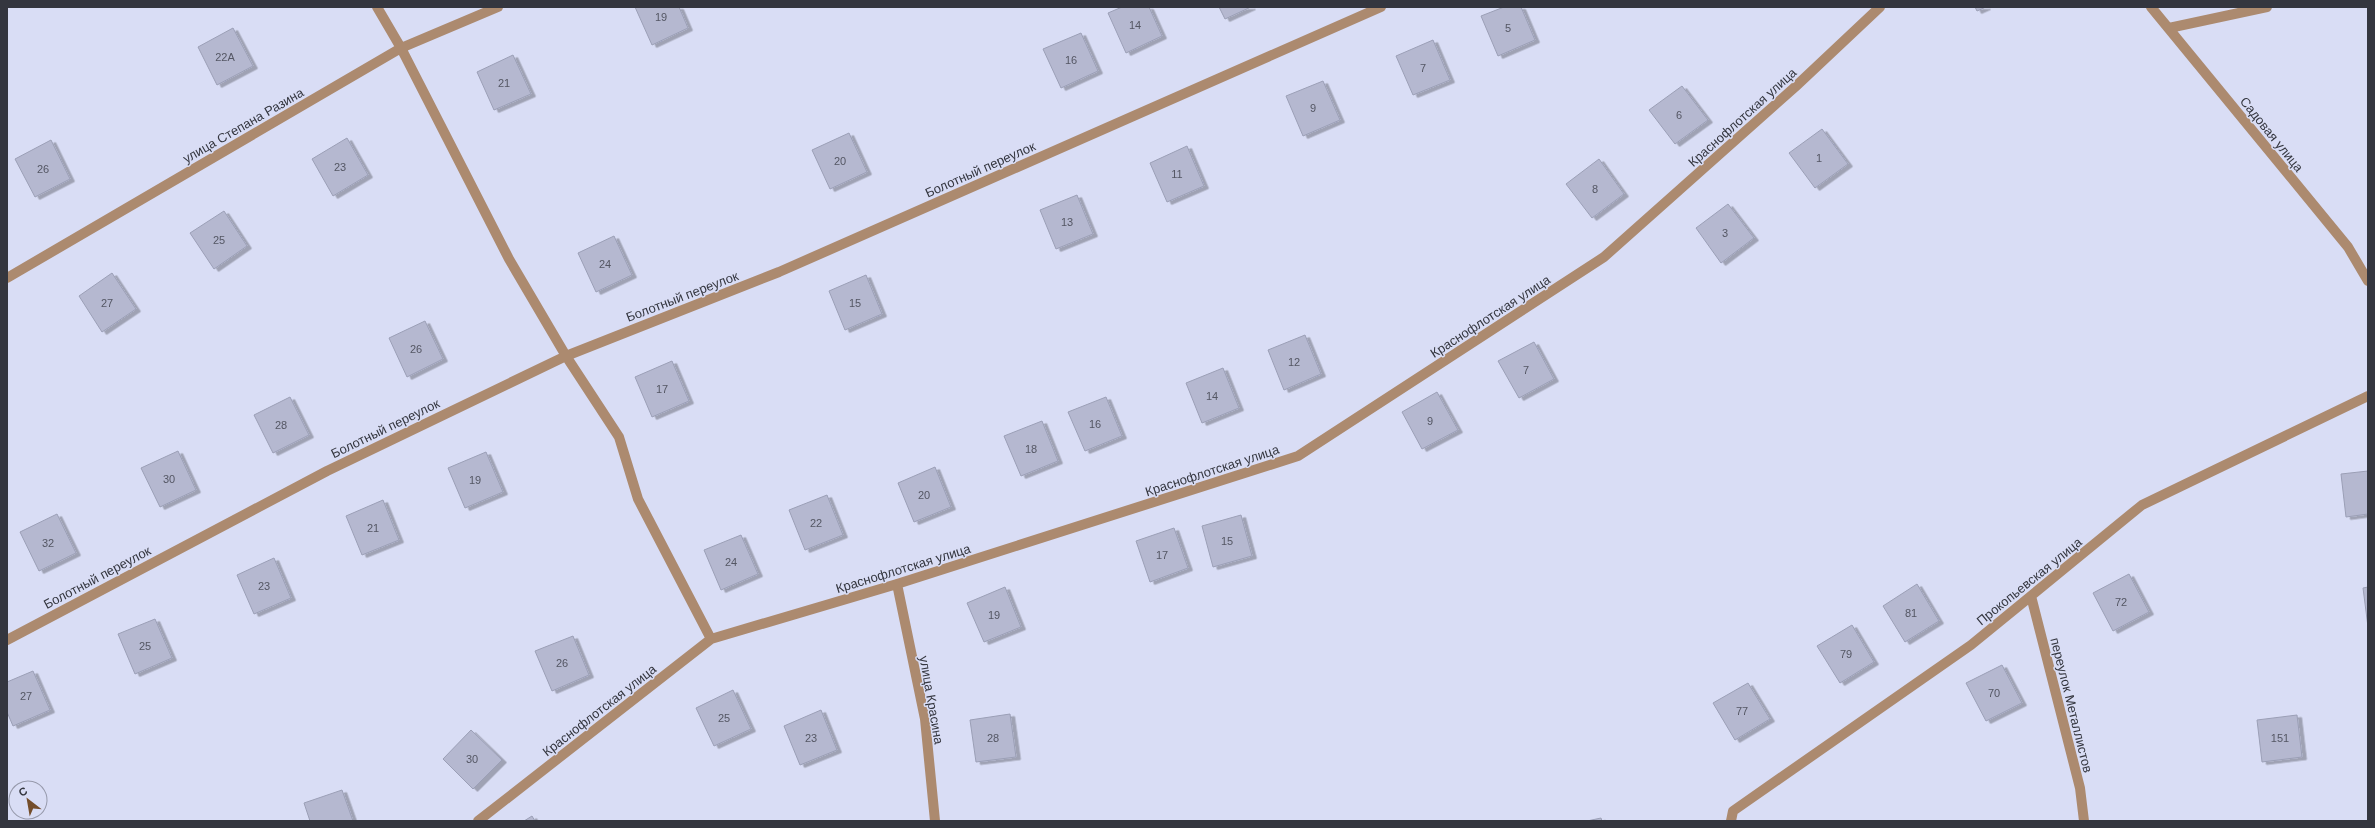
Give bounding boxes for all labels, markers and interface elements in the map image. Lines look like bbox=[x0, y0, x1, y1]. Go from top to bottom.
house number: 19 bbox=[655, 11, 667, 23]
house number: 14 bbox=[1129, 19, 1141, 31]
house number: 5 bbox=[1505, 22, 1511, 34]
house number: 22А bbox=[215, 51, 235, 63]
house number: 16 bbox=[1065, 54, 1077, 66]
house number: 7 bbox=[1420, 62, 1426, 74]
street label: Краснофлотская улица bbox=[1685, 64, 1800, 170]
house number: 21 bbox=[498, 77, 510, 89]
street label: улица Степана Разина bbox=[180, 84, 307, 166]
street label: Садовая улица bbox=[2237, 94, 2307, 175]
house number: 9 bbox=[1310, 102, 1316, 114]
house number: 6 bbox=[1676, 109, 1682, 121]
street label: Болотный переулок bbox=[923, 138, 1038, 200]
house number: 1 bbox=[1816, 152, 1822, 164]
house number: 20 bbox=[834, 155, 846, 167]
house number: 23 bbox=[334, 161, 346, 173]
house number: 26 bbox=[37, 163, 49, 175]
house number: 11 bbox=[1171, 168, 1183, 180]
house number: 8 bbox=[1592, 183, 1598, 195]
house number: 13 bbox=[1061, 216, 1073, 228]
house number: 3 bbox=[1722, 227, 1728, 239]
house number: 25 bbox=[213, 234, 225, 246]
house number: 24 bbox=[599, 258, 611, 270]
street label: Болотный переулок bbox=[624, 268, 741, 325]
street label: Краснофлотская улица bbox=[1428, 272, 1554, 361]
house number: 27 bbox=[101, 297, 113, 309]
house number: 15 bbox=[849, 297, 861, 309]
house number: 26 bbox=[410, 343, 422, 355]
house number: 12 bbox=[1288, 356, 1300, 368]
house number: 7 bbox=[1523, 364, 1529, 376]
house number: 17 bbox=[656, 383, 668, 395]
house number: 14 bbox=[1206, 390, 1218, 402]
street label: Болотный переулок bbox=[328, 396, 442, 461]
house number: 9 bbox=[1427, 415, 1433, 427]
house number: 16 bbox=[1089, 418, 1101, 430]
house number: 28 bbox=[275, 419, 287, 431]
street label: Краснофлотская улица bbox=[1143, 441, 1282, 499]
house number: 18 bbox=[1025, 443, 1037, 455]
house number: 30 bbox=[163, 473, 175, 485]
house number: 19 bbox=[469, 474, 481, 486]
house number: 20 bbox=[918, 489, 930, 501]
house number: 22 bbox=[810, 517, 822, 529]
house number: 21 bbox=[367, 522, 379, 534]
street label: Прокопьевская улица bbox=[1974, 534, 2085, 628]
house number: 15 bbox=[1221, 535, 1233, 547]
house number: 32 bbox=[42, 537, 54, 549]
street label: Краснофлотская улица bbox=[834, 541, 973, 596]
street label: Болотный переулок bbox=[41, 543, 154, 612]
house number: 17 bbox=[1156, 549, 1168, 561]
house number: 24 bbox=[725, 556, 737, 568]
house number: 23 bbox=[258, 580, 270, 592]
house number: 72 bbox=[2115, 596, 2127, 608]
house number: 81 bbox=[1905, 607, 1917, 619]
house number: 19 bbox=[988, 609, 1000, 621]
street label: переулок Металлистов bbox=[2047, 636, 2096, 774]
house number: 25 bbox=[139, 640, 151, 652]
house number: 79 bbox=[1840, 648, 1852, 660]
street label: улица Красина bbox=[916, 655, 947, 746]
house number: 26 bbox=[556, 657, 568, 669]
street label: Краснофлотская улица bbox=[540, 661, 660, 759]
house number: 70 bbox=[1988, 687, 2000, 699]
house number: 27 bbox=[20, 690, 32, 702]
house number: 77 bbox=[1736, 705, 1748, 717]
house number: 25 bbox=[718, 712, 730, 724]
house number: 23 bbox=[805, 732, 817, 744]
house number: 28 bbox=[987, 732, 999, 744]
house number: 151 bbox=[2271, 732, 2289, 744]
house number: 30 bbox=[466, 753, 478, 765]
north arrow bbox=[8, 780, 48, 820]
text: С bbox=[16, 784, 29, 799]

